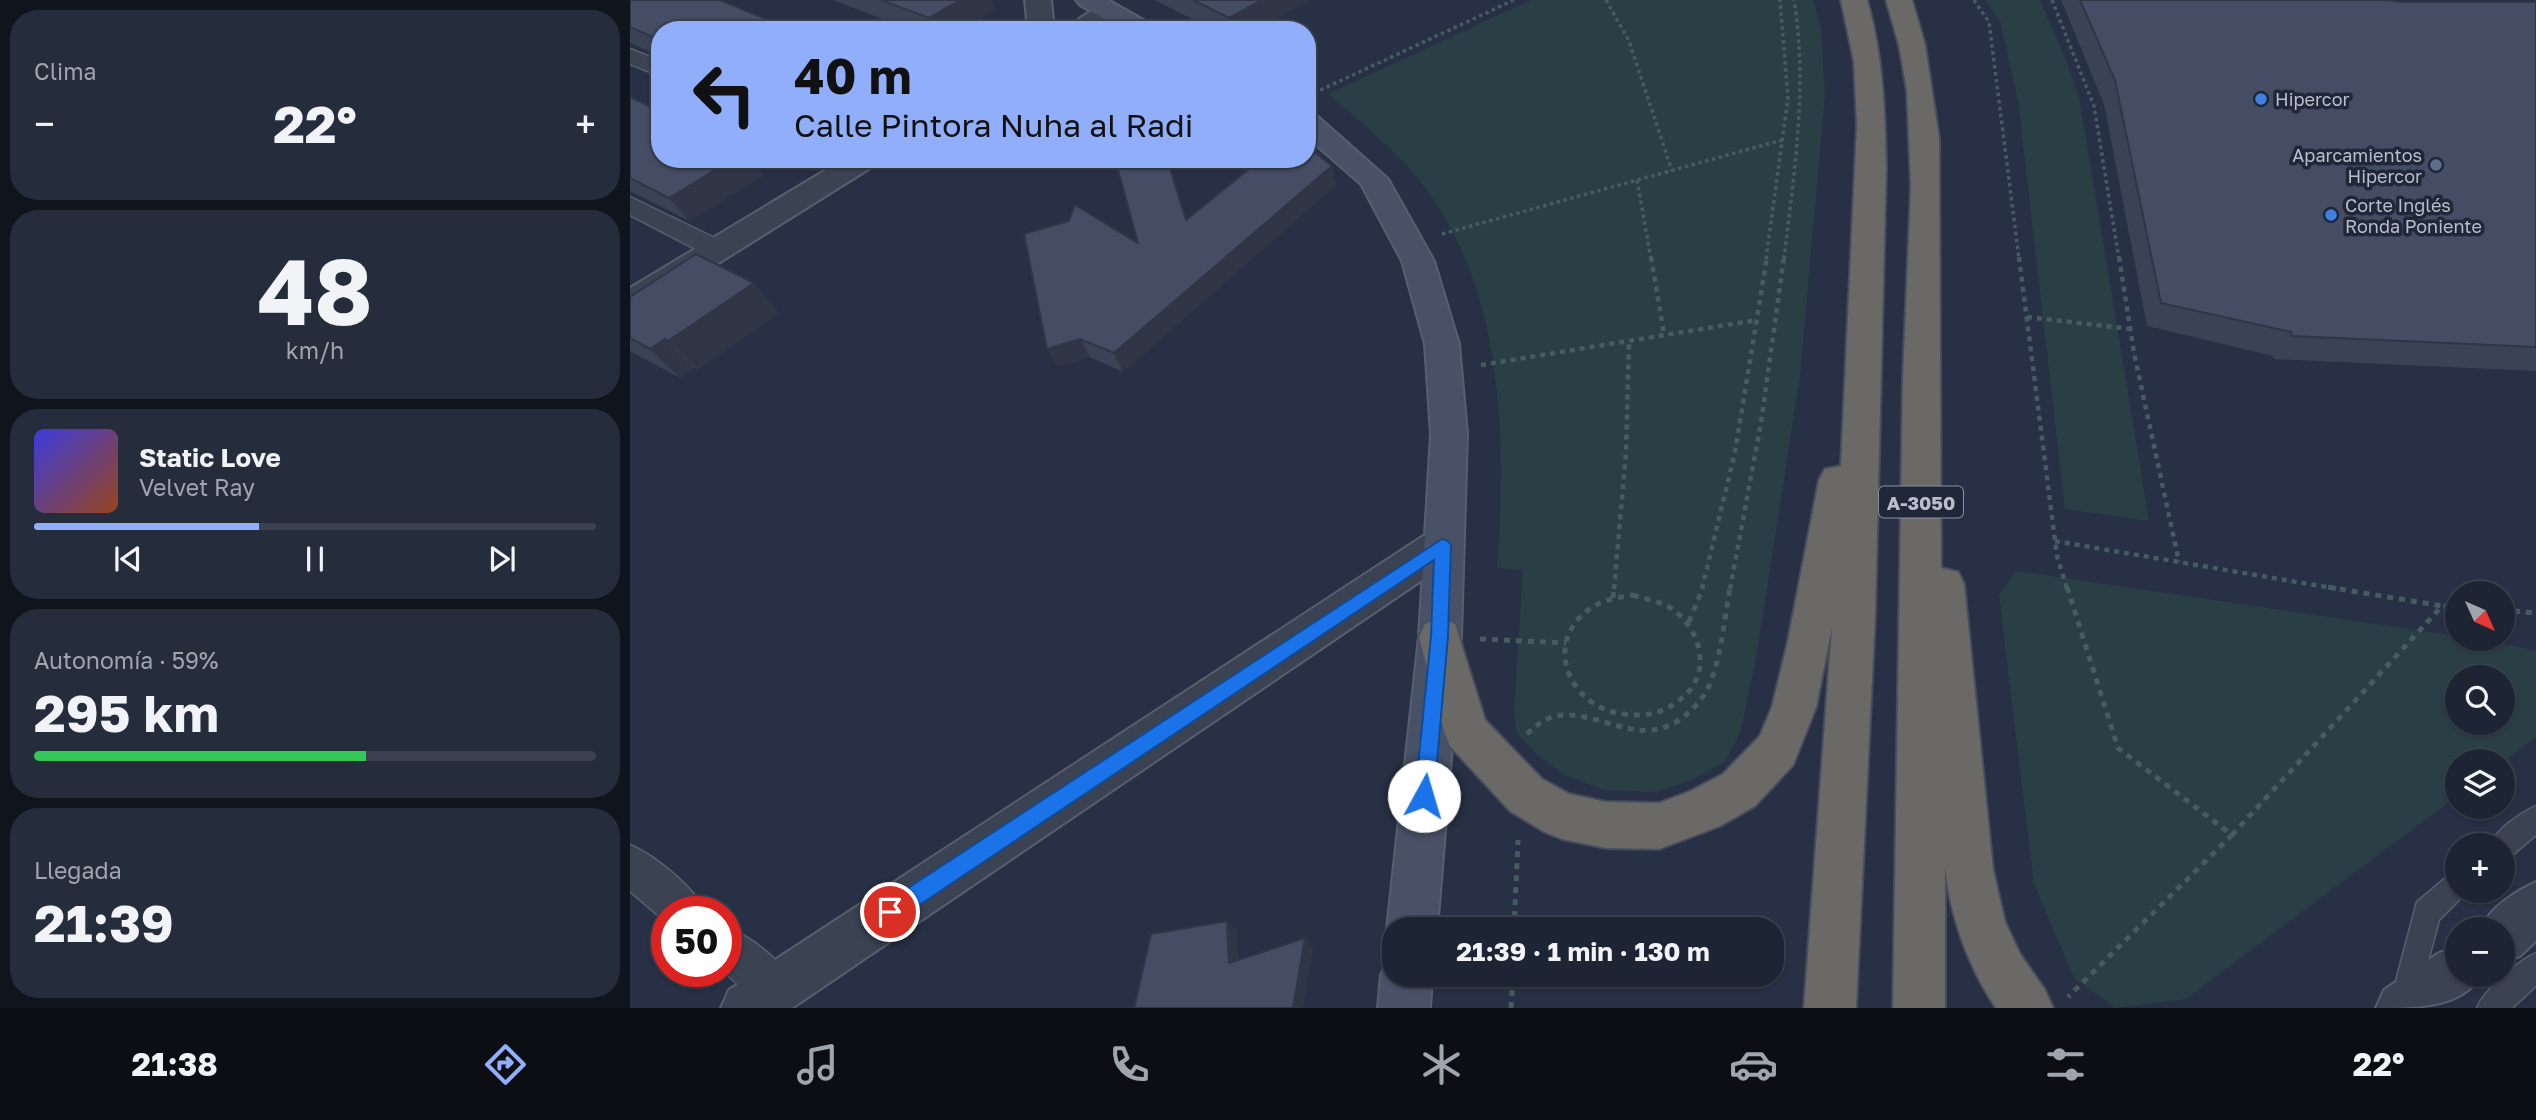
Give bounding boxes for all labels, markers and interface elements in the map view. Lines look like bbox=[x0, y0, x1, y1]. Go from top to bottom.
text: 40 m bbox=[794, 46, 912, 105]
icon: left bbox=[679, 49, 770, 140]
text: Clima bbox=[34, 57, 97, 85]
place label: Hipercor bbox=[2275, 88, 2349, 110]
marker: Hipercor bbox=[2253, 91, 2269, 107]
text: 22° bbox=[273, 92, 357, 154]
text: − bbox=[34, 101, 55, 146]
text: + bbox=[575, 101, 596, 146]
text: Calle Pintora Nuha al Radi bbox=[794, 106, 1193, 144]
place label: Aparcamientos Hipercor bbox=[2292, 144, 2422, 187]
marker: Aparcamientos Hipercor bbox=[2428, 157, 2444, 173]
place label: Corte Inglés Ronda Poniente bbox=[2345, 194, 2482, 237]
marker: Corte Inglés Ronda Poniente bbox=[2323, 207, 2339, 223]
text: 48 bbox=[257, 236, 373, 345]
text: km/h bbox=[286, 336, 344, 364]
text: Static Love bbox=[139, 442, 281, 473]
text: Velvet Ray bbox=[139, 473, 255, 501]
road number: A-3050 bbox=[1879, 486, 1963, 517]
icon: previous bbox=[109, 540, 147, 578]
icon: pause bbox=[296, 540, 334, 578]
icon: next bbox=[483, 540, 521, 578]
north arrow bbox=[2445, 581, 2515, 651]
map controls bbox=[2445, 581, 2515, 987]
text: Autonomía · 59% bbox=[34, 646, 218, 674]
button: search bbox=[2445, 665, 2515, 735]
text: 295 km bbox=[34, 681, 219, 743]
button: layers bbox=[2445, 749, 2515, 819]
position arrow bbox=[1387, 759, 1461, 833]
button: + bbox=[2445, 833, 2515, 903]
text: Llegada bbox=[34, 856, 122, 884]
pin bbox=[860, 882, 920, 942]
text: 21:39 bbox=[34, 891, 174, 953]
icon: arrive bbox=[871, 893, 909, 931]
speed limit sign: 50 bbox=[651, 896, 742, 987]
button: − bbox=[2445, 917, 2515, 987]
text: 21:39 · 1 min · 130 m bbox=[1456, 936, 1710, 967]
icon: directions bbox=[481, 1040, 530, 1089]
icon: music bbox=[793, 1040, 842, 1089]
icon: phone bbox=[1105, 1040, 1154, 1089]
icon: climate bbox=[1417, 1040, 1466, 1089]
icon: car bbox=[1729, 1040, 1778, 1089]
icon: filters bbox=[2041, 1040, 2090, 1089]
text: 21:38 bbox=[132, 1045, 218, 1083]
text: 22° bbox=[2353, 1045, 2404, 1083]

